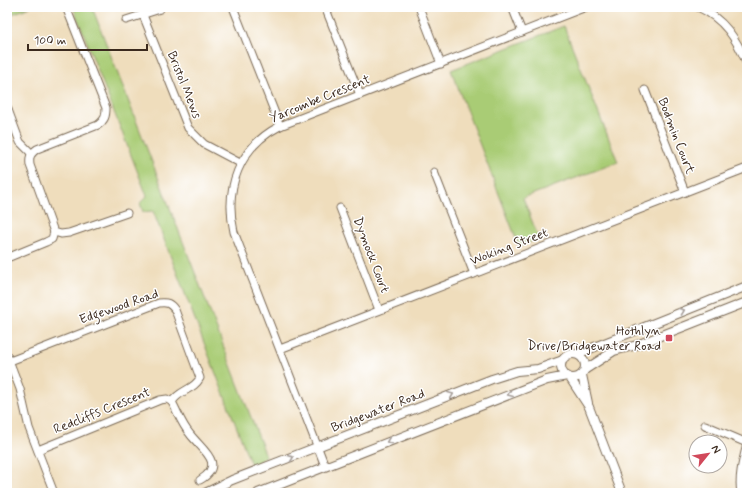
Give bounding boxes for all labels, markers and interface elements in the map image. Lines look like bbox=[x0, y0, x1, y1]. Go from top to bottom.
scale bar bbox=[28, 26, 147, 52]
text: 100 m bbox=[34, 33, 66, 49]
street label: Bristol Mews bbox=[163, 49, 205, 122]
street label: Yarcombe Crescent bbox=[267, 71, 373, 127]
street label: Bodmin Court bbox=[654, 95, 698, 177]
street label: Dymock Court bbox=[349, 215, 393, 295]
street label: Woking Street bbox=[468, 224, 550, 270]
street label: Edgewood Road bbox=[77, 286, 161, 330]
one-way arrow bbox=[679, 308, 686, 316]
place label: Hothlyn Drive/Bridgewater Road bbox=[527, 323, 661, 355]
marker: Hothlyn Drive/Bridgewater Road bbox=[664, 333, 674, 343]
street label: Redcliffs Crescent bbox=[51, 384, 153, 438]
street label: Bridgewater Road bbox=[329, 385, 427, 437]
one-way arrow bbox=[507, 390, 514, 398]
one-way arrow bbox=[447, 392, 454, 400]
north arrow bbox=[688, 434, 728, 474]
one-way arrow bbox=[386, 437, 393, 445]
text: N bbox=[708, 443, 724, 456]
one-way arrow bbox=[287, 454, 294, 462]

